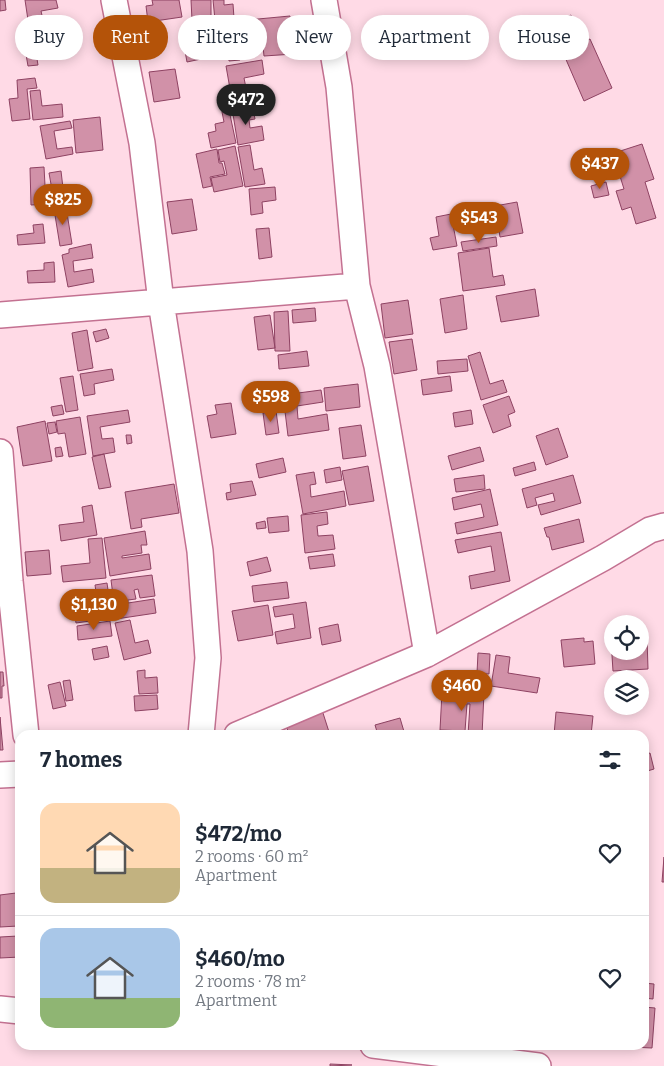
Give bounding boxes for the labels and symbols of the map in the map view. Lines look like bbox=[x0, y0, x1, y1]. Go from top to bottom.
pin: $472 bbox=[216, 84, 276, 126]
pin: $437 bbox=[570, 148, 630, 190]
pin: $825 bbox=[33, 184, 93, 226]
pin: $543 bbox=[449, 202, 509, 244]
pin: $598 bbox=[241, 380, 301, 423]
pin: $1,130 bbox=[53, 588, 135, 631]
pin: $460 bbox=[432, 670, 492, 712]

